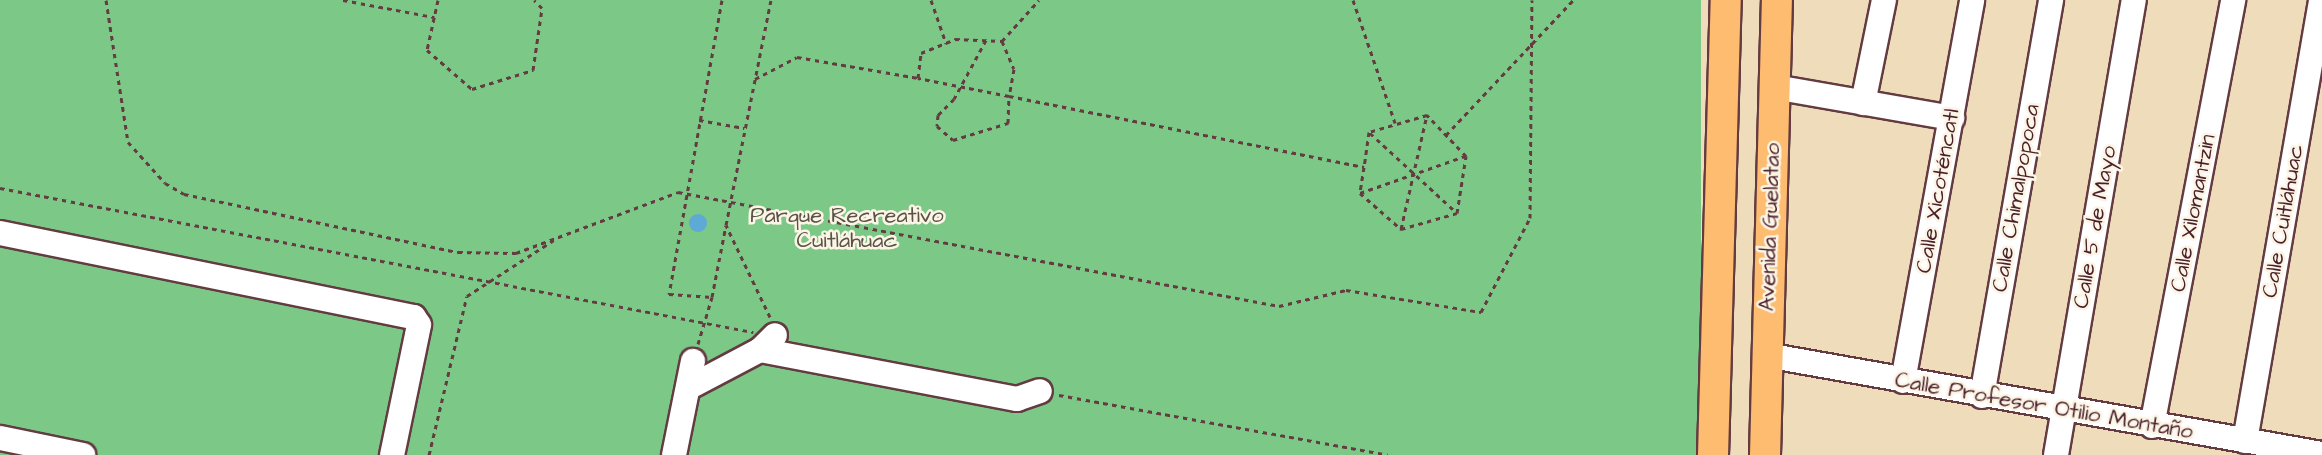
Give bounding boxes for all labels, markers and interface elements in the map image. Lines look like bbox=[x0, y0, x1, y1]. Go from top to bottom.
street label: Calle Chimalpopoca bbox=[1986, 102, 2046, 294]
street label: Calle Xicoténcatl bbox=[1911, 107, 1965, 275]
street label: Calle Xilomantzin bbox=[2165, 132, 2221, 294]
street label: Avenida Guelatao bbox=[1754, 142, 1786, 312]
street label: Calle Cuitláhuac bbox=[2257, 142, 2309, 300]
street label: Calle 5 de Mayo bbox=[2068, 144, 2122, 310]
park label: Parque Recreativo Cuitláhuac bbox=[750, 202, 944, 254]
street label: Calle Profesor Otilio Montaño bbox=[1893, 367, 2195, 445]

